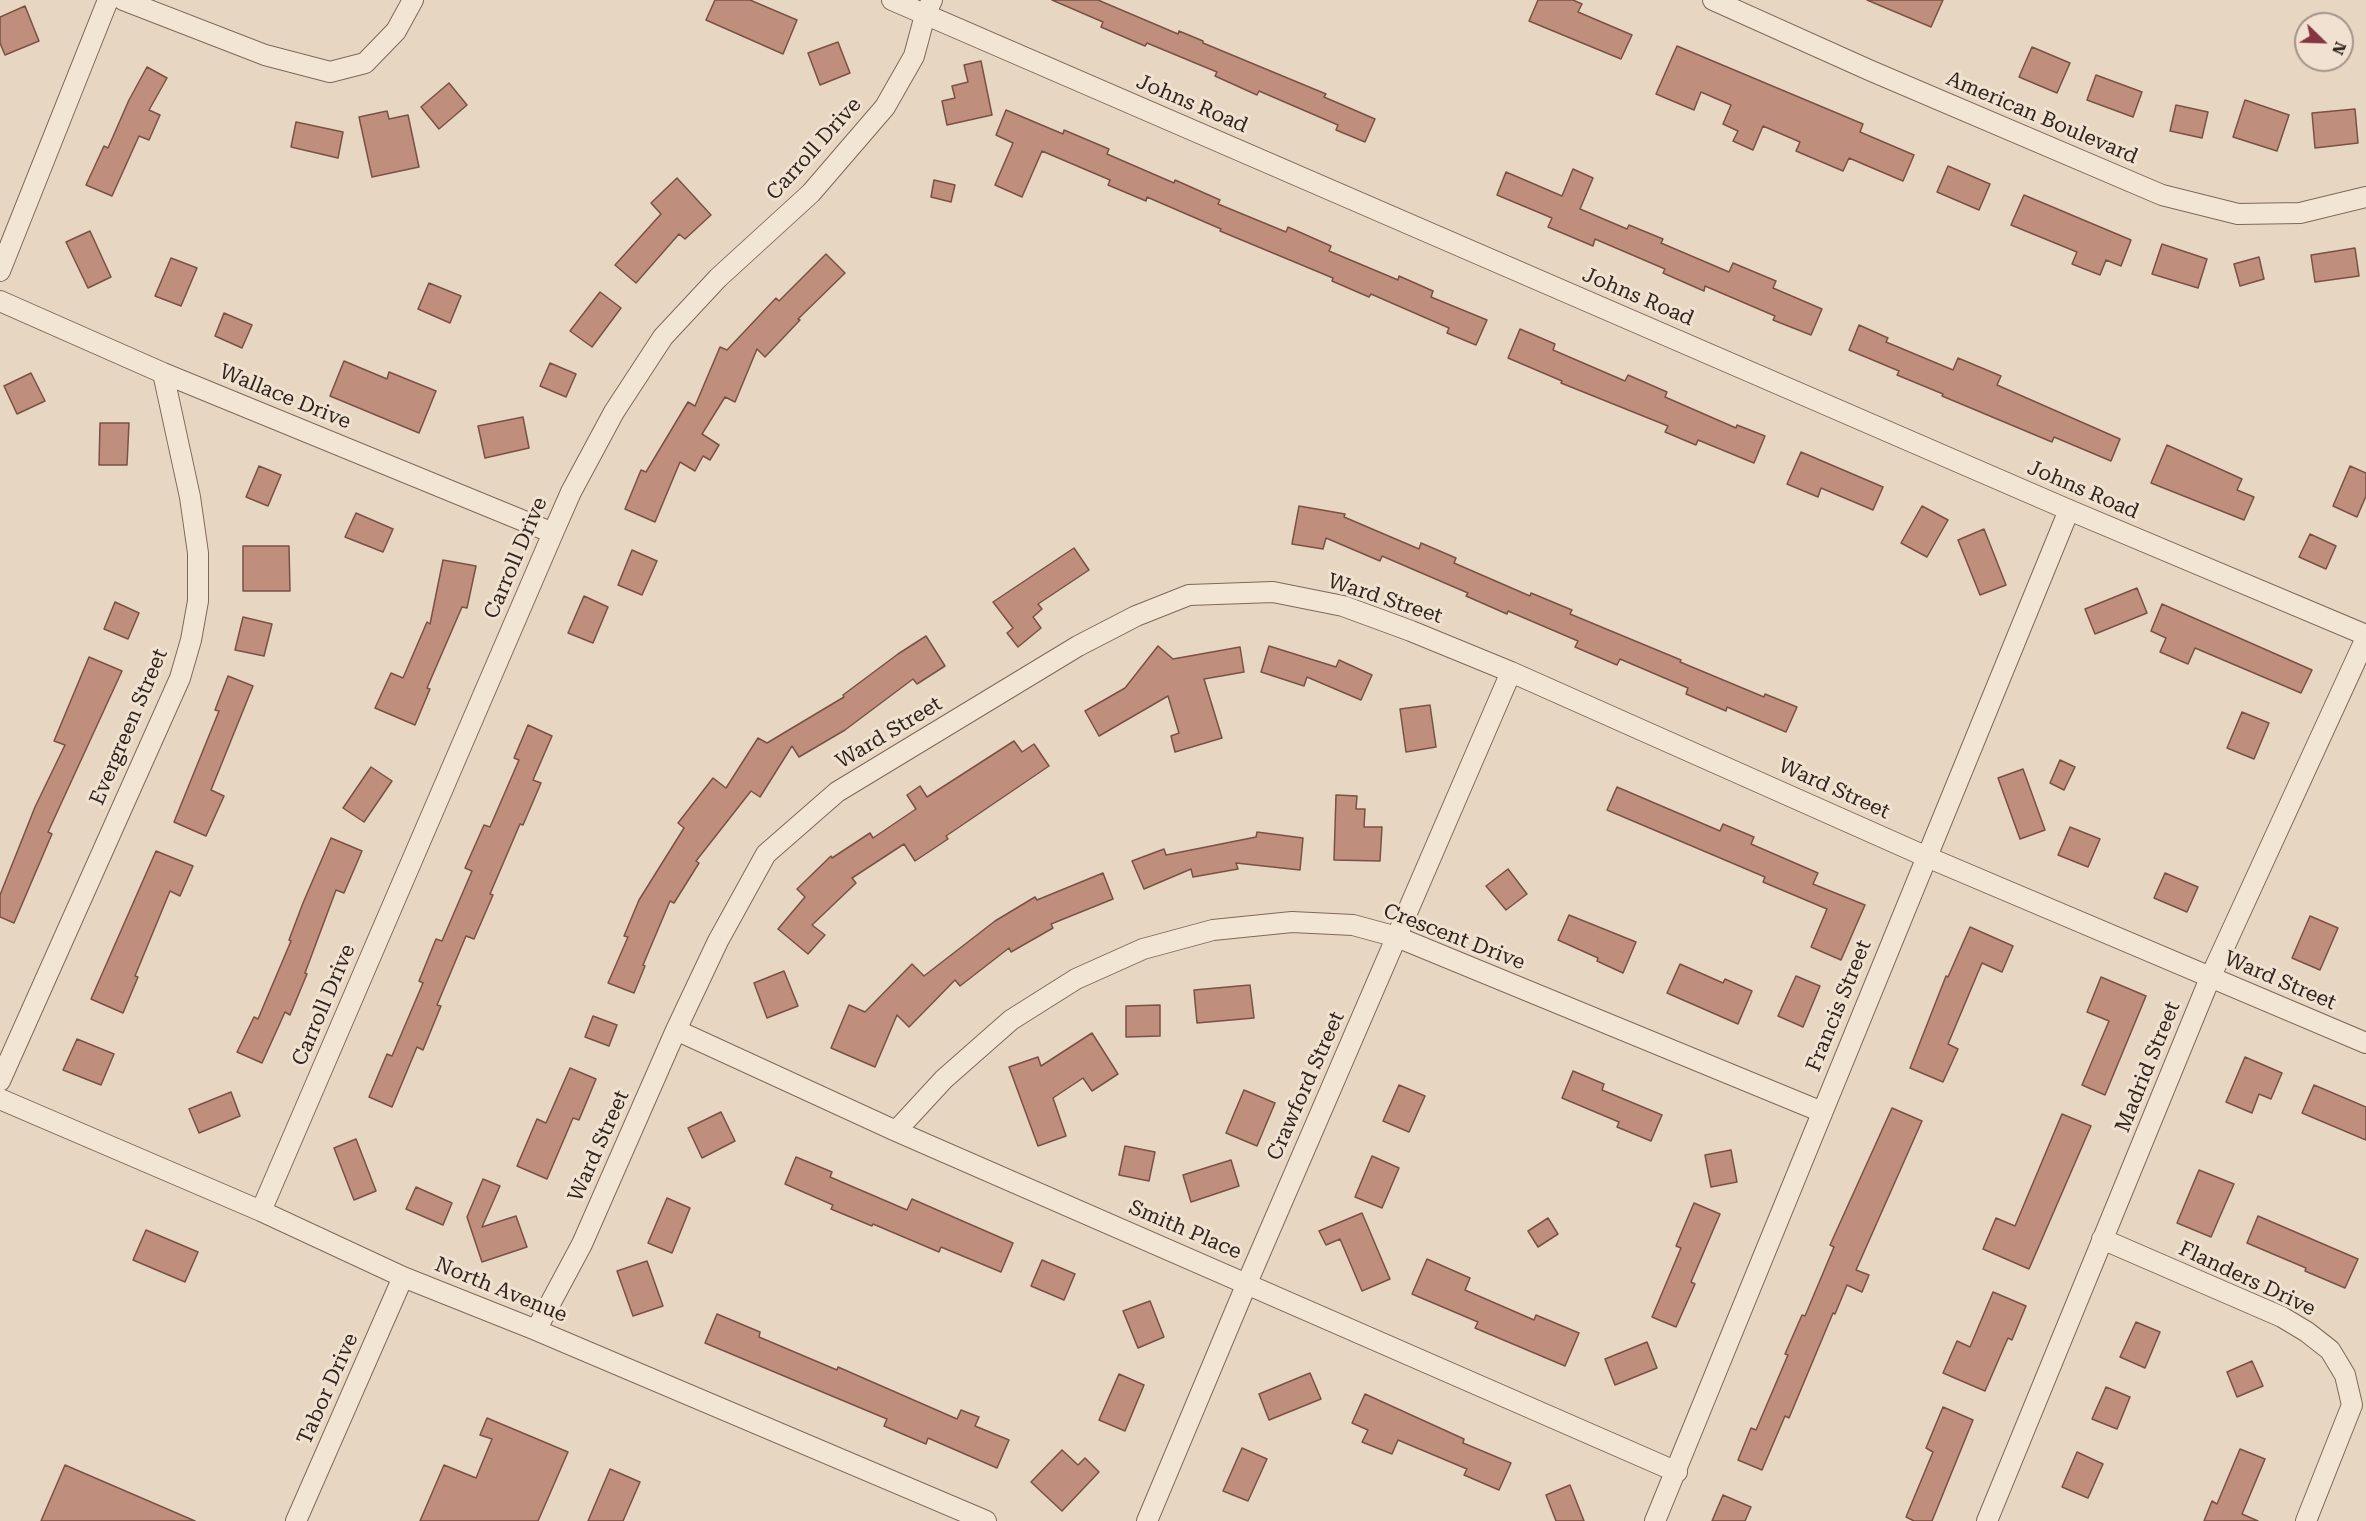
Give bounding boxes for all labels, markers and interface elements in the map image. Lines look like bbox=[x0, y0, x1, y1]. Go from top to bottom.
north arrow bbox=[2294, 12, 2354, 72]
text: N bbox=[2328, 39, 2350, 58]
street label: American Boulevard bbox=[1942, 66, 2142, 170]
street label: Johns Road bbox=[1133, 69, 1251, 139]
street label: Carroll Drive bbox=[761, 92, 867, 206]
street label: Johns Road bbox=[1579, 262, 1697, 332]
street label: Wallace Drive bbox=[216, 359, 354, 435]
street label: Johns Road bbox=[2024, 455, 2142, 525]
street label: Carroll Drive bbox=[479, 493, 553, 623]
street label: Ward Street bbox=[1324, 569, 1446, 629]
street label: Evergreen Street bbox=[85, 645, 173, 809]
street label: Ward Street bbox=[831, 691, 947, 775]
street label: Ward Street bbox=[1774, 753, 1894, 825]
street label: Crescent Drive bbox=[1380, 898, 1528, 976]
street label: Francis Street bbox=[1801, 936, 1877, 1076]
street label: Carroll Drive bbox=[287, 940, 361, 1070]
street label: Ward Street bbox=[2220, 946, 2340, 1016]
street label: Madrid Street bbox=[2110, 998, 2186, 1136]
street label: Crawford Street bbox=[1262, 1008, 1350, 1164]
street label: Ward Street bbox=[563, 1086, 635, 1206]
street label: Smith Place bbox=[1125, 1195, 1245, 1265]
street label: Flanders Drive bbox=[2175, 1236, 2319, 1322]
street label: North Avenue bbox=[431, 1252, 571, 1328]
street label: Tabor Drive bbox=[292, 1329, 364, 1449]

